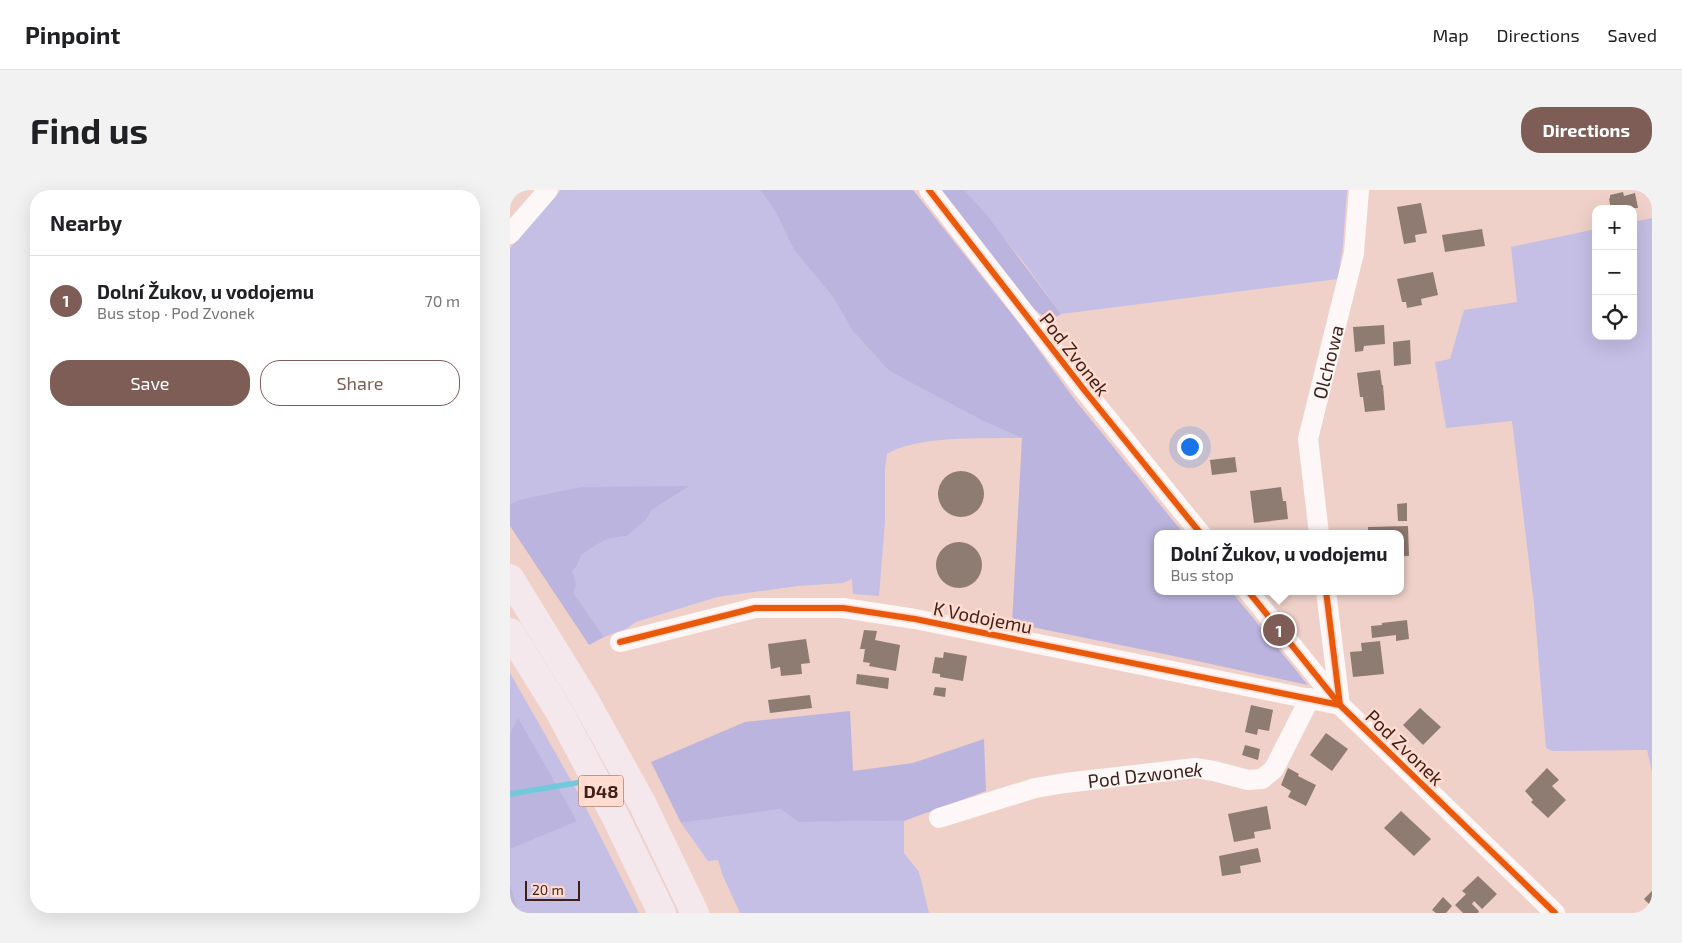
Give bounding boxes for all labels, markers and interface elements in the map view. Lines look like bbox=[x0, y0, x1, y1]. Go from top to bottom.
text: Pinpoint bbox=[25, 20, 120, 49]
text: Map bbox=[1432, 24, 1469, 46]
text: Directions bbox=[1497, 24, 1580, 46]
text: Saved bbox=[1608, 24, 1657, 46]
button: Directions bbox=[1521, 107, 1652, 153]
text: Find us bbox=[30, 109, 148, 151]
map controls bbox=[1592, 205, 1637, 340]
button: + bbox=[1592, 205, 1637, 250]
text: Nearby bbox=[50, 210, 122, 235]
button: − bbox=[1592, 250, 1637, 295]
text: Dolní Žukov, u vodojemu bbox=[97, 280, 314, 303]
text: 1 bbox=[63, 291, 69, 310]
text: 70 m bbox=[425, 291, 460, 310]
button: locate bbox=[1592, 295, 1637, 340]
text: Bus stop · Pod Zvonek bbox=[97, 303, 255, 322]
street label: Pod Zvonek bbox=[1035, 308, 1115, 400]
street label: Olchowa bbox=[1307, 323, 1347, 401]
button: Save bbox=[50, 360, 250, 406]
button: Share bbox=[260, 360, 460, 406]
your location bbox=[1177, 434, 1203, 460]
popup bbox=[1154, 530, 1404, 595]
text: Dolní Žukov, u vodojemu bbox=[1170, 542, 1388, 565]
text: Bus stop bbox=[1170, 565, 1234, 584]
street label: K Vodojemu bbox=[931, 596, 1035, 638]
pin: 1 bbox=[1263, 611, 1295, 649]
street label: Pod Zvonek bbox=[1361, 704, 1449, 790]
street label: Pod Dzwonek bbox=[1086, 756, 1206, 792]
road number: D48 bbox=[578, 776, 624, 806]
scale bar bbox=[525, 878, 580, 901]
text: 20 m bbox=[532, 881, 564, 898]

